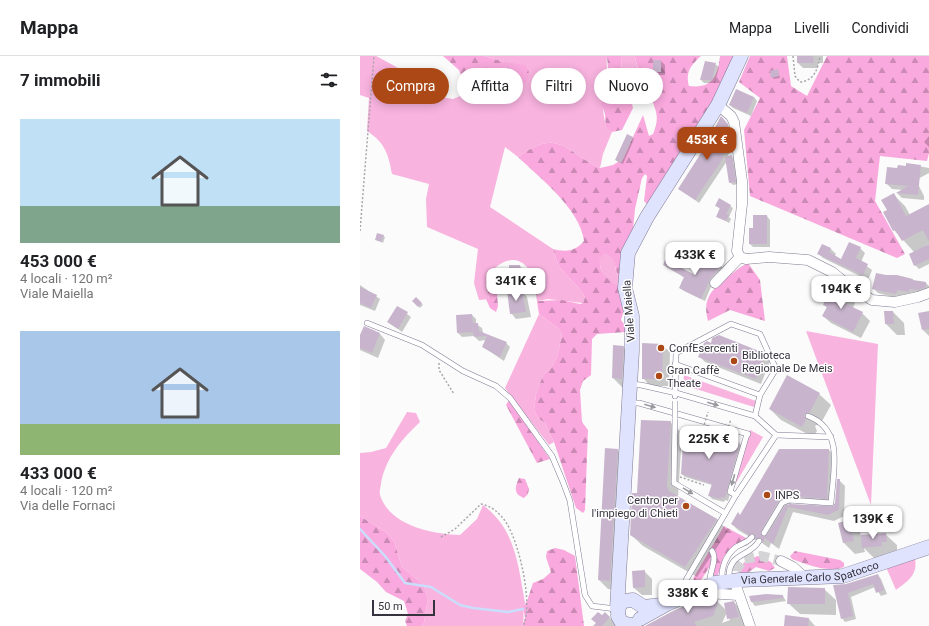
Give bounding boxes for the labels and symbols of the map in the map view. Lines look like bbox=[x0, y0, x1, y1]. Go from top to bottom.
pin: 453K € bbox=[674, 127, 740, 161]
pin: 433K € bbox=[662, 242, 728, 276]
pin: 341K € bbox=[483, 268, 549, 302]
pin: 194K € bbox=[808, 276, 874, 310]
street label: Viale Maiella bbox=[620, 279, 638, 343]
place label: ConfEsercenti bbox=[669, 342, 738, 355]
marker: ConfEsercenti bbox=[656, 343, 666, 353]
place label: Biblioteca Regionale De Meis bbox=[742, 349, 833, 375]
marker: Biblioteca Regionale De Meis bbox=[729, 356, 739, 366]
place label: Gran Caffè Theate bbox=[667, 364, 719, 390]
marker: Gran Caffè Theate bbox=[654, 371, 664, 381]
one-way arrow bbox=[707, 401, 719, 407]
one-way arrow bbox=[644, 403, 656, 409]
pin: 225K € bbox=[676, 426, 742, 460]
one-way arrow bbox=[730, 474, 736, 486]
one-way arrow bbox=[682, 487, 694, 494]
place label: INPS bbox=[775, 489, 800, 502]
marker: INPS bbox=[762, 490, 772, 500]
place label: Centro per l'impiego di Chieti bbox=[592, 494, 678, 520]
marker: Centro per l'impiego di Chieti bbox=[681, 501, 691, 511]
pin: 139K € bbox=[840, 506, 906, 540]
street label: Via Generale Carlo Spatocco bbox=[741, 558, 880, 586]
pin: 338K € bbox=[655, 580, 721, 614]
scale bar bbox=[372, 598, 435, 617]

